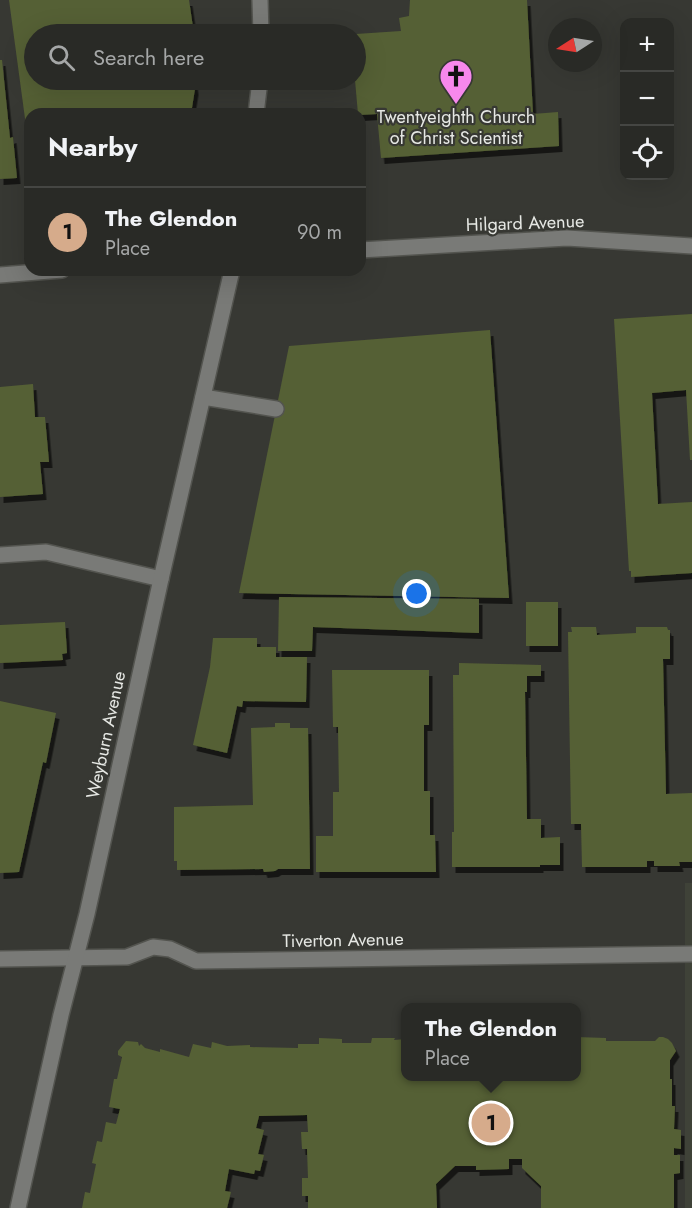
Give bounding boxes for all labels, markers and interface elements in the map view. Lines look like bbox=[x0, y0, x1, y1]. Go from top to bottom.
north arrow bbox=[548, 18, 602, 72]
map controls bbox=[620, 18, 674, 180]
button: + bbox=[620, 18, 674, 72]
search box bbox=[24, 24, 366, 90]
icon: search bbox=[45, 41, 78, 74]
text: Search here bbox=[93, 41, 204, 73]
church icon: Twentyeighth Church of Christ Scientist bbox=[438, 58, 474, 105]
button: − bbox=[620, 72, 674, 126]
place label: Twentyeighth Church of Christ Scientist bbox=[377, 104, 535, 151]
button: locate bbox=[620, 126, 674, 180]
text: Nearby bbox=[48, 128, 137, 166]
text: The Glendon bbox=[105, 202, 237, 234]
street label: Hilgard Avenue bbox=[465, 208, 585, 238]
text: 1 bbox=[62, 218, 73, 247]
text: 90 m bbox=[297, 218, 342, 247]
text: Place bbox=[105, 234, 150, 263]
your location bbox=[402, 579, 431, 608]
street label: Weyburn Avenue bbox=[80, 669, 132, 801]
street label: Tiverton Avenue bbox=[282, 926, 404, 954]
popup bbox=[401, 1003, 581, 1081]
text: The Glendon bbox=[425, 1012, 557, 1044]
text: Place bbox=[425, 1044, 470, 1073]
pin: 1 bbox=[472, 1100, 510, 1146]

